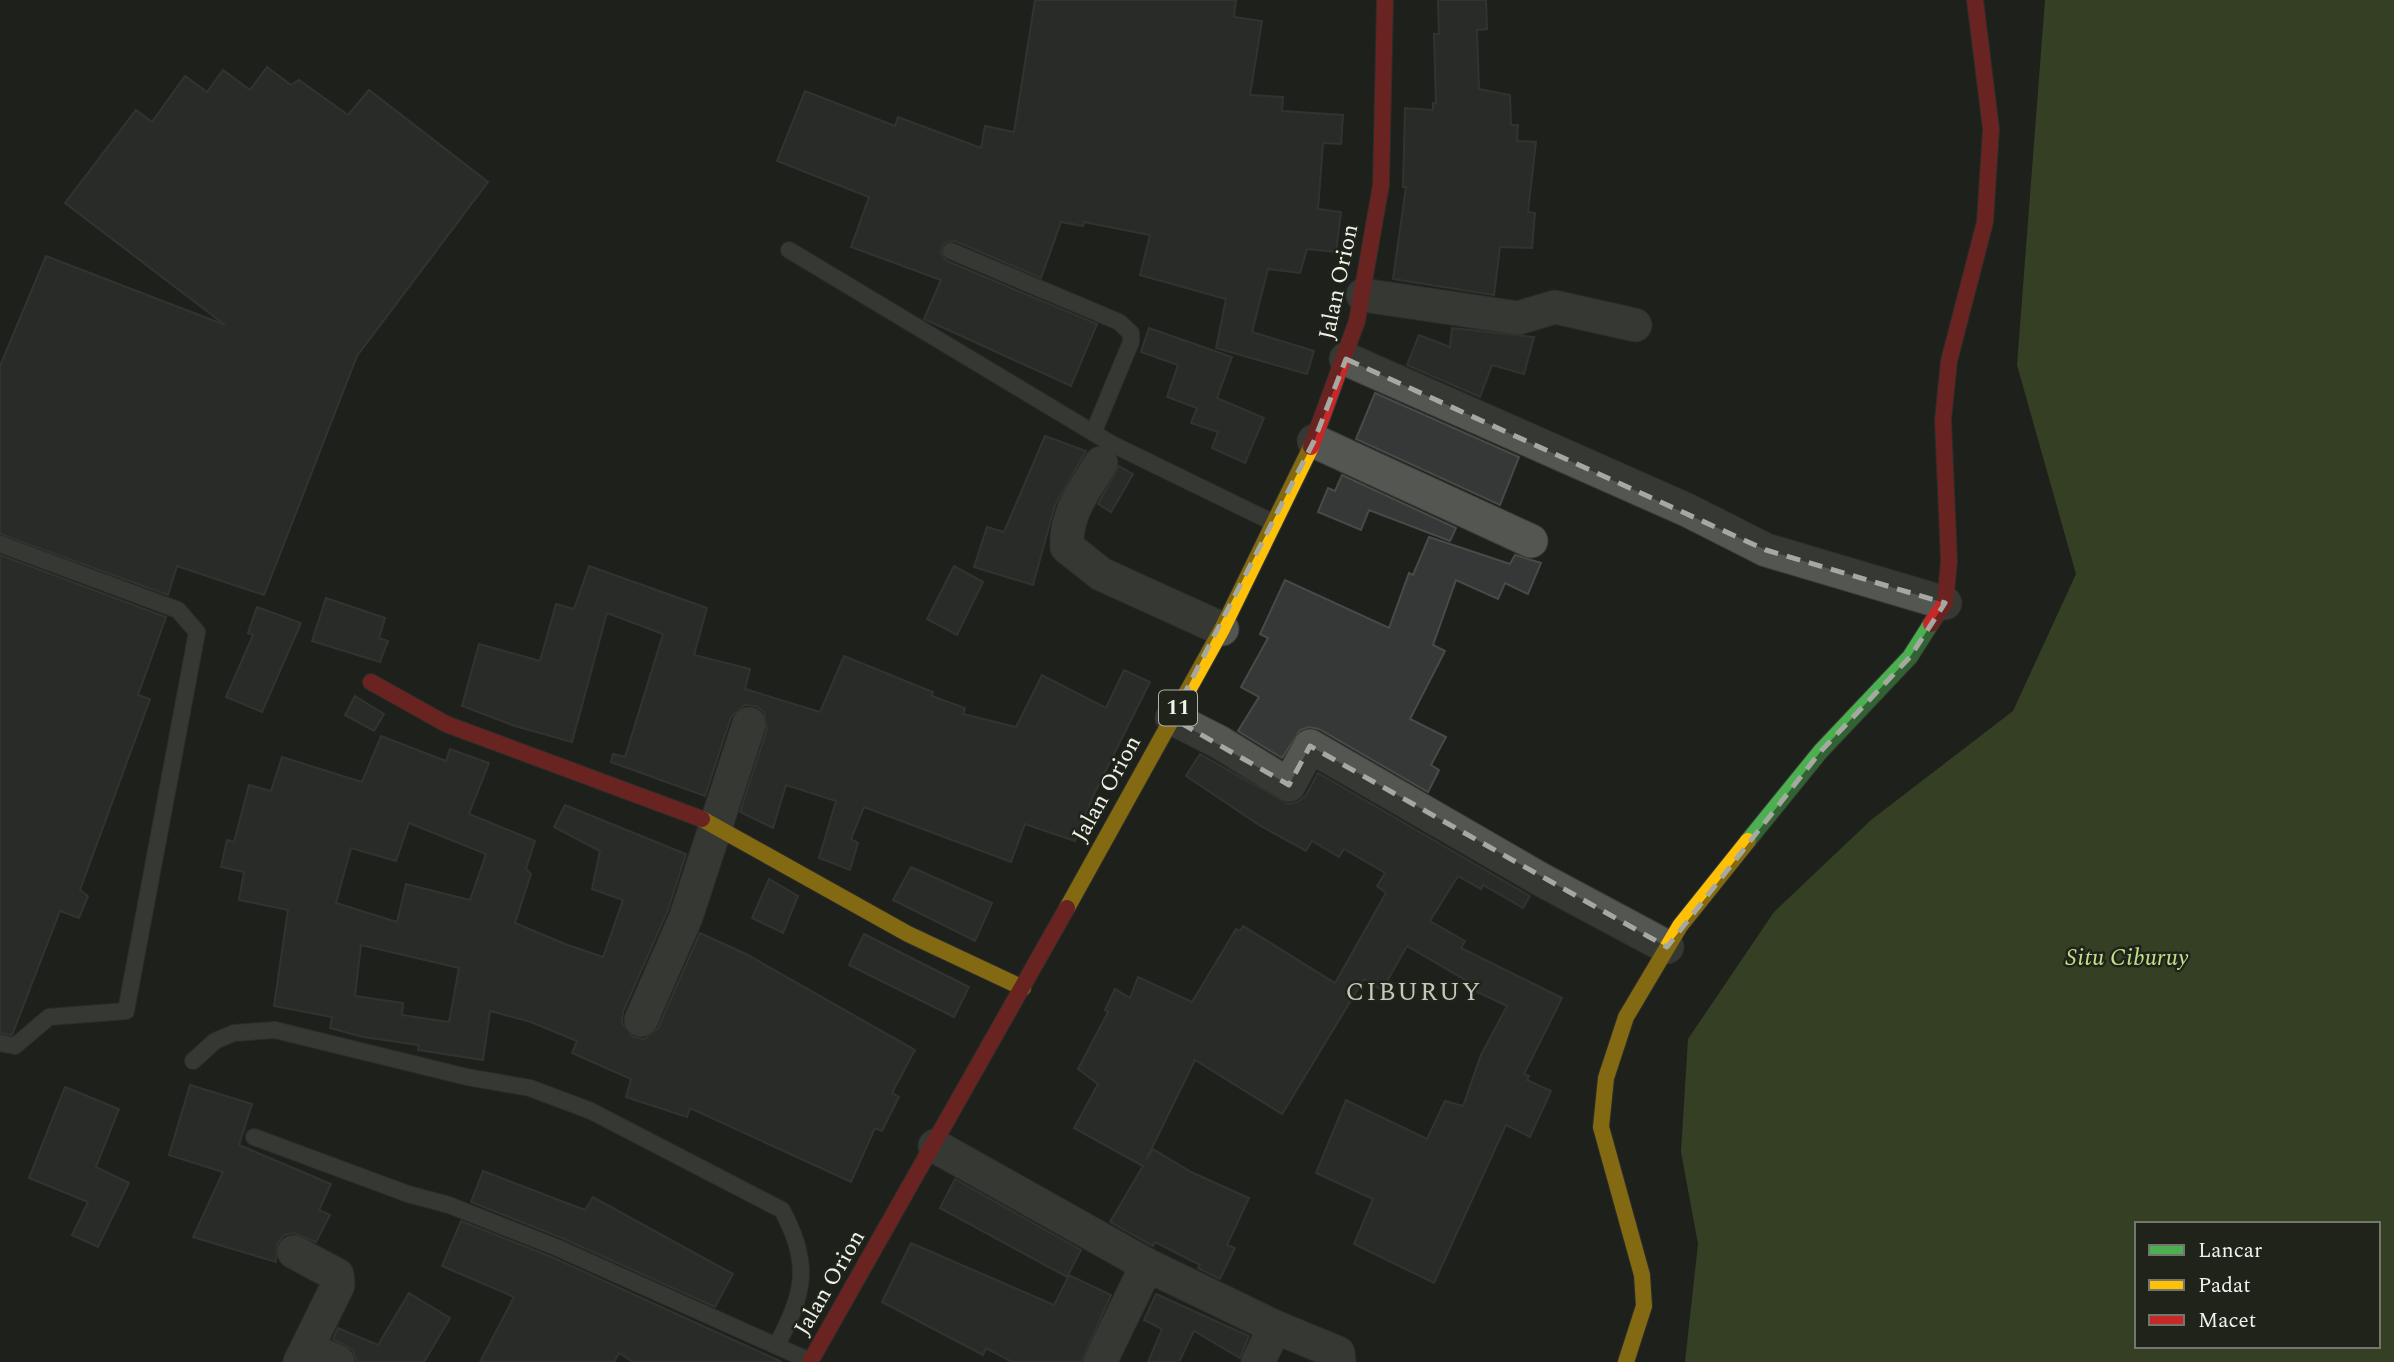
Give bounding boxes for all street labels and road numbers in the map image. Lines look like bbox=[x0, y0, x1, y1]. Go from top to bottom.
street label: Jalan Orion bbox=[1310, 221, 1368, 343]
road number: 11 bbox=[1159, 690, 1197, 726]
street label: Jalan Orion bbox=[1063, 729, 1151, 849]
street label: Jalan Orion bbox=[786, 1223, 874, 1343]

